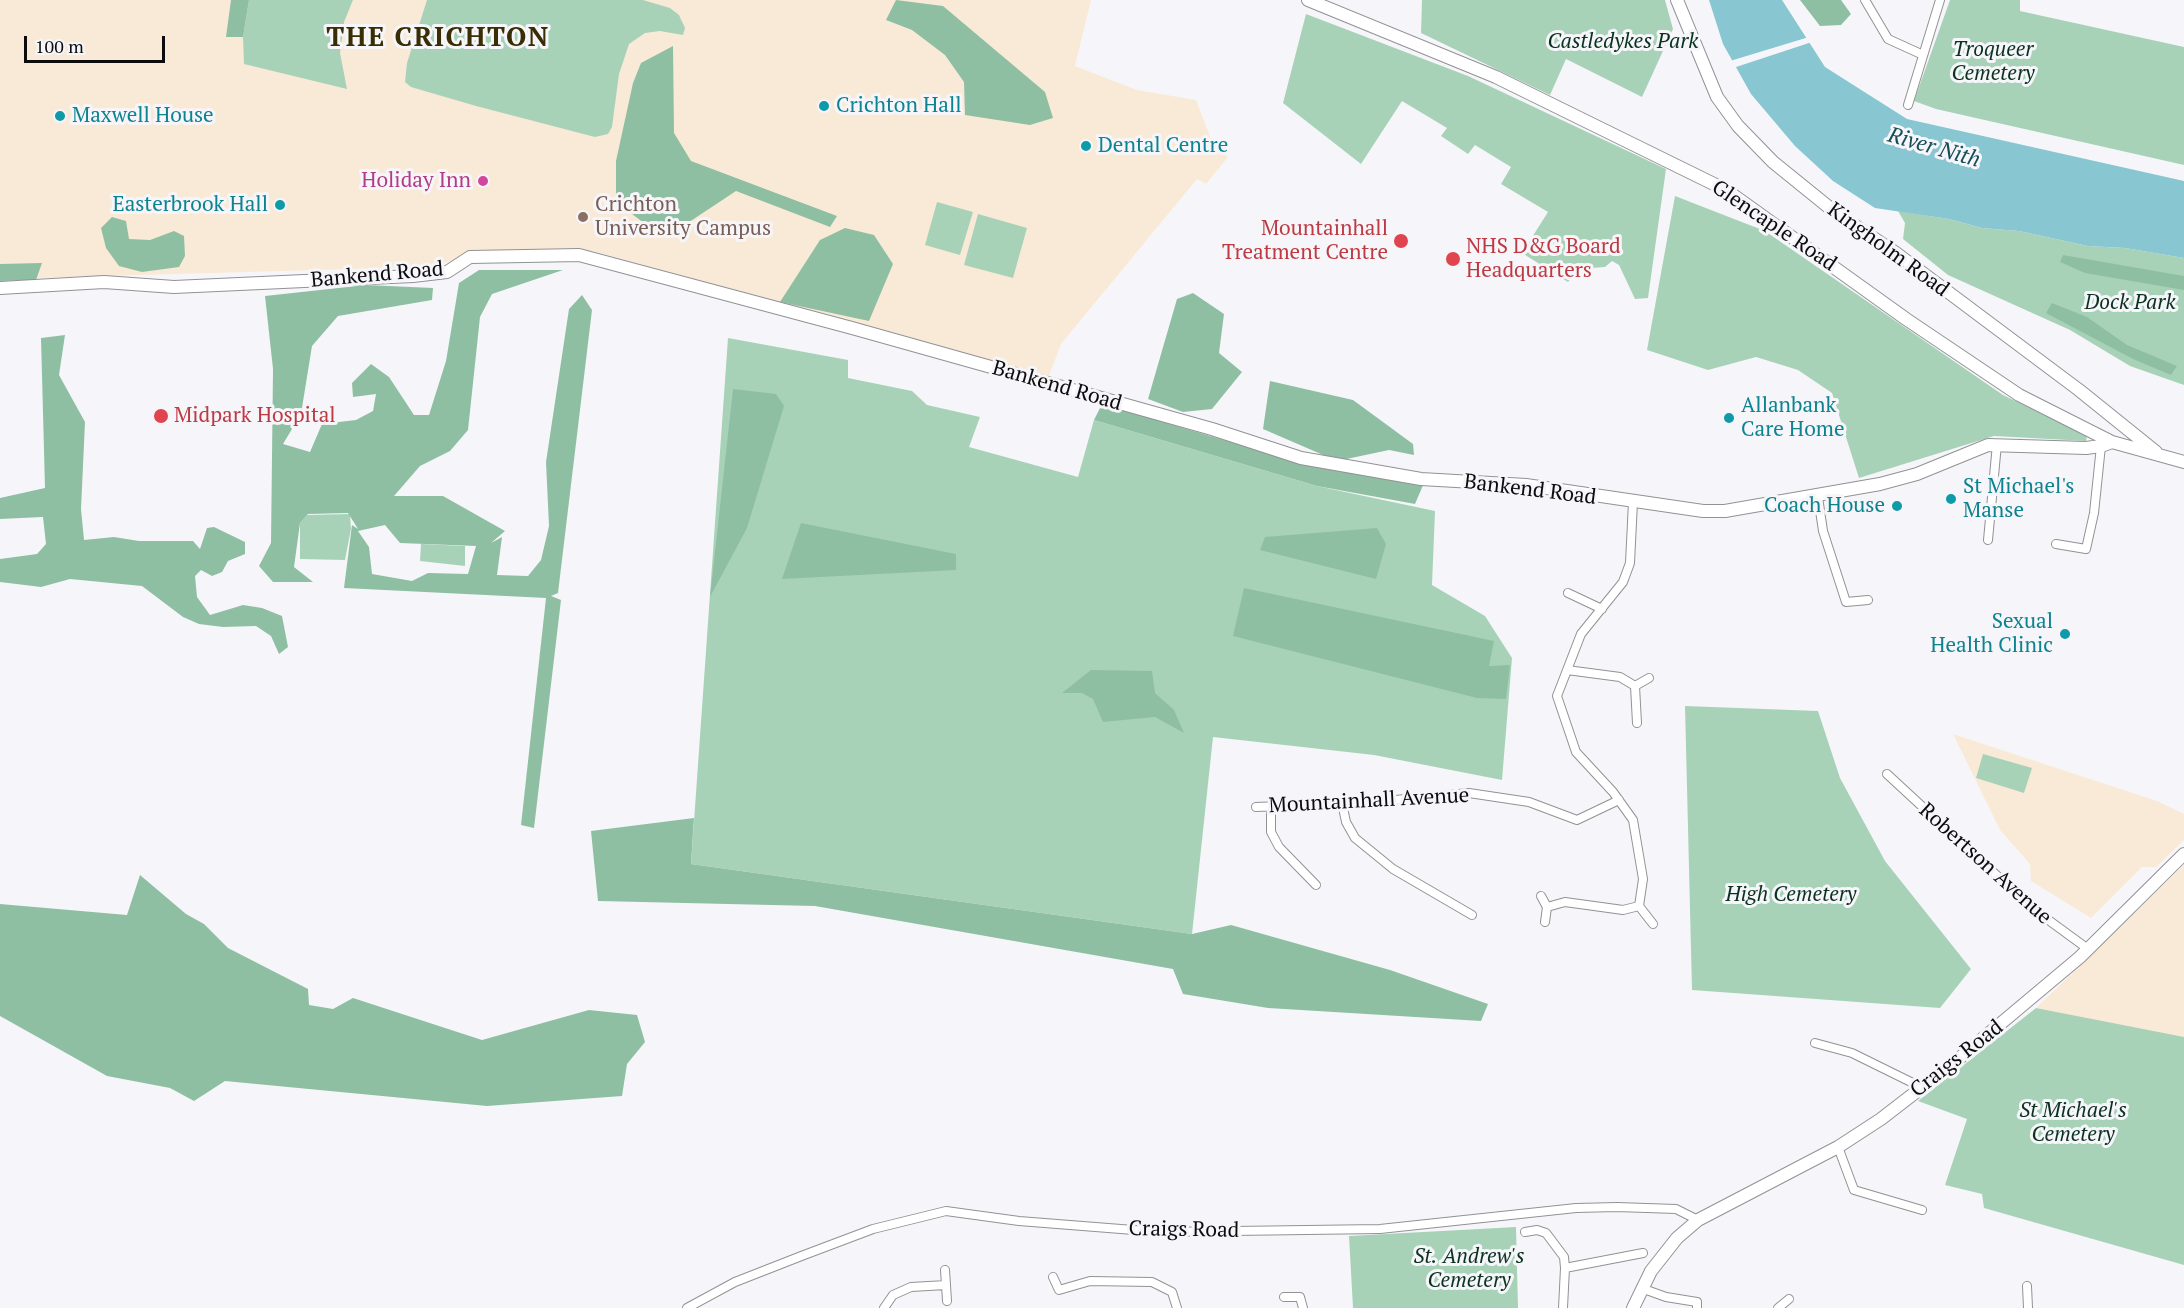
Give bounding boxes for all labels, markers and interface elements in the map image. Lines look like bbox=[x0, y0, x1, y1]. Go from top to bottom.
district label: THE CRICHTON bbox=[326, 22, 550, 54]
scale bar bbox=[27, 24, 168, 62]
park label: Castledykes Park bbox=[1548, 29, 1698, 55]
text: 100 m bbox=[35, 34, 84, 58]
park label: Troqueer Cemetery bbox=[1951, 37, 2035, 87]
place label: Crichton Hall bbox=[836, 93, 962, 119]
marker: Crichton Hall bbox=[817, 99, 831, 113]
place label: Maxwell House bbox=[72, 103, 214, 129]
marker: Maxwell House bbox=[53, 109, 67, 123]
water label: River Nith bbox=[1885, 122, 1983, 174]
place label: Dental Centre bbox=[1098, 133, 1228, 159]
marker: Dental Centre bbox=[1079, 139, 1093, 153]
place label: Holiday Inn bbox=[361, 168, 471, 194]
marker: Holiday Inn bbox=[476, 174, 490, 188]
street label: Glencaple Road bbox=[1707, 175, 1841, 277]
place label: Easterbrook Hall bbox=[112, 192, 268, 218]
place label: Crichton University Campus bbox=[595, 192, 771, 242]
marker: Easterbrook Hall bbox=[273, 198, 287, 212]
street label: Kingholm Road bbox=[1822, 198, 1954, 302]
marker: Crichton University Campus bbox=[576, 210, 590, 224]
place label: Mountainhall Treatment Centre bbox=[1222, 216, 1388, 266]
marker: Mountainhall Treatment Centre bbox=[1392, 232, 1410, 250]
place label: NHS D&G Board Headquarters bbox=[1466, 234, 1621, 284]
marker: NHS D&G Board Headquarters bbox=[1444, 250, 1462, 268]
street label: Bankend Road bbox=[310, 257, 444, 293]
park label: Dock Park bbox=[2084, 290, 2176, 316]
street label: Bankend Road bbox=[989, 356, 1125, 416]
place label: Allanbank Care Home bbox=[1741, 393, 1844, 443]
place label: Midpark Hospital bbox=[174, 403, 336, 429]
marker: Midpark Hospital bbox=[152, 407, 170, 425]
marker: Allanbank Care Home bbox=[1722, 411, 1736, 425]
street label: Bankend Road bbox=[1462, 469, 1598, 511]
place label: St Michael's Manse bbox=[1963, 474, 2074, 524]
marker: St Michael's Manse bbox=[1944, 492, 1958, 506]
place label: Coach House bbox=[1764, 493, 1885, 519]
marker: Coach House bbox=[1890, 499, 1904, 513]
place label: Sexual Health Clinic bbox=[1930, 609, 2053, 659]
marker: Sexual Health Clinic bbox=[2058, 627, 2072, 641]
street label: Mountainhall Avenue bbox=[1268, 783, 1470, 819]
street label: Robertson Avenue bbox=[1914, 798, 2056, 930]
park label: High Cemetery bbox=[1726, 882, 1856, 908]
street label: Craigs Road bbox=[1906, 1015, 2008, 1103]
park label: St Michael's Cemetery bbox=[2019, 1098, 2127, 1148]
street label: Craigs Road bbox=[1128, 1216, 1240, 1244]
park label: St. Andrew's Cemetery bbox=[1413, 1244, 1525, 1294]

